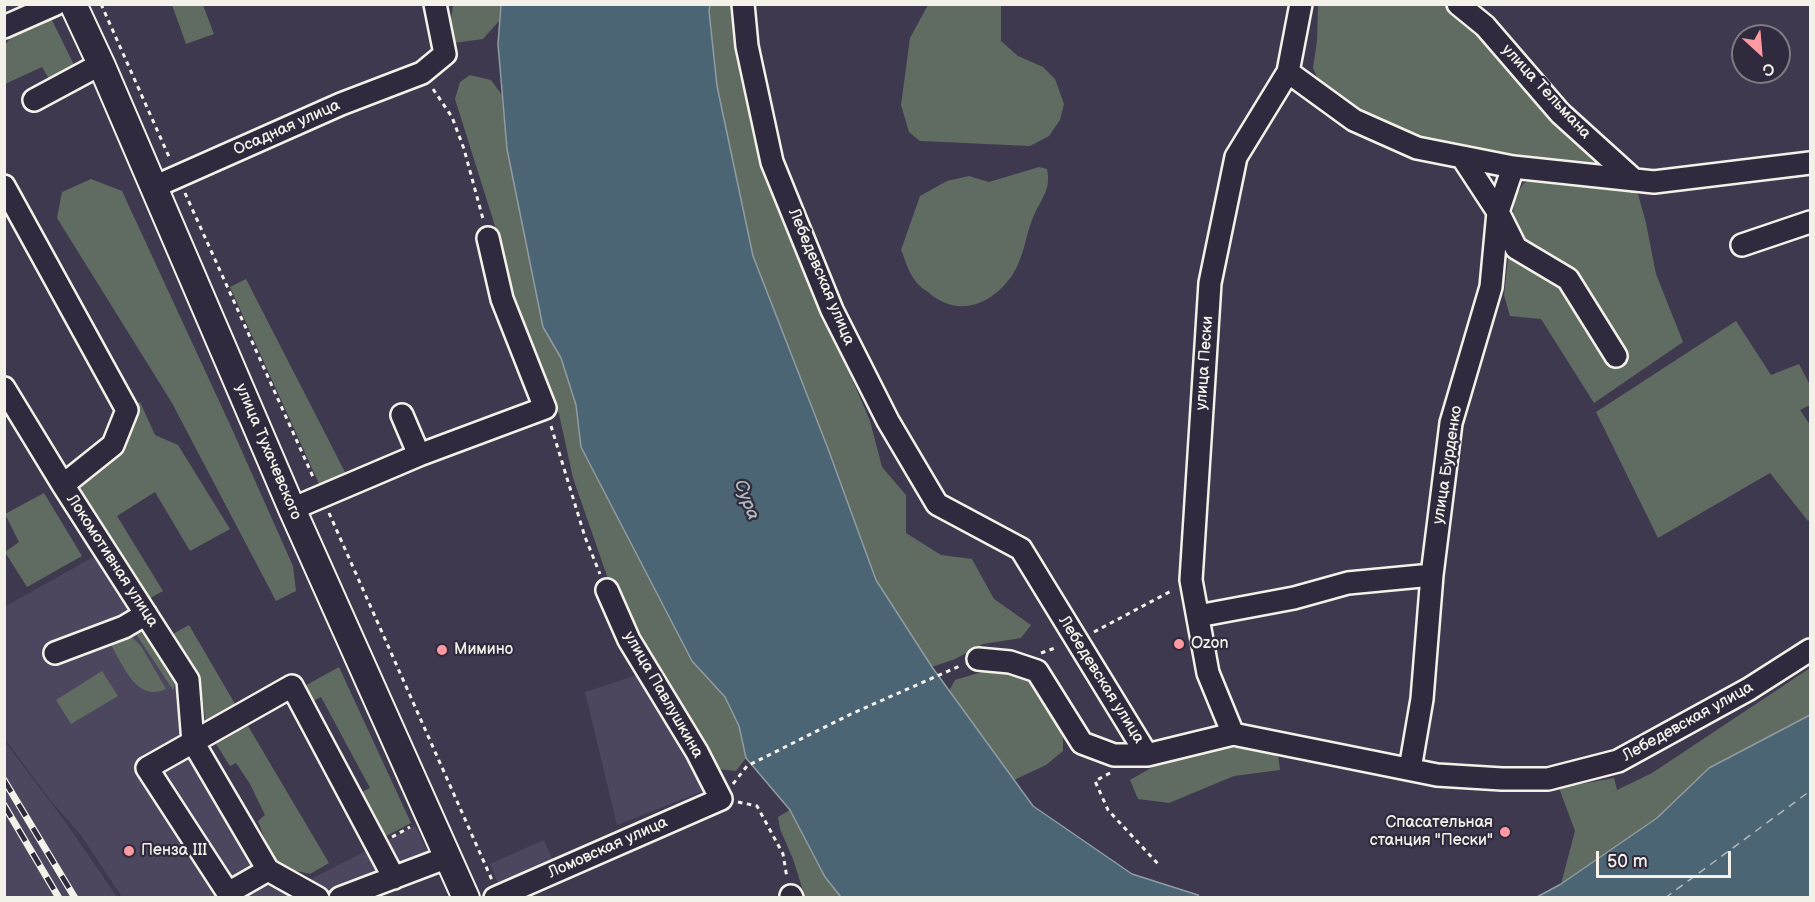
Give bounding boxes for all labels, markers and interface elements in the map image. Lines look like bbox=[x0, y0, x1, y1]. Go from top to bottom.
north arrow bbox=[1731, 24, 1791, 84]
street label: улица Тельмана bbox=[1497, 41, 1595, 143]
text: С bbox=[1759, 58, 1777, 80]
street label: Осадная улица bbox=[231, 96, 343, 160]
street label: Лебедевская улица bbox=[783, 206, 859, 348]
street label: улица Пески bbox=[1192, 315, 1218, 411]
street label: улица Тухачевского bbox=[231, 381, 305, 523]
street label: улица Бурденко bbox=[1429, 404, 1467, 526]
water label: Сура bbox=[729, 477, 763, 523]
street label: Локомотивная улица bbox=[62, 491, 162, 631]
street label: Лебедевская улица bbox=[1054, 613, 1148, 747]
street label: улица Павлушкина bbox=[619, 628, 707, 762]
place label: Ozon bbox=[1191, 634, 1229, 654]
marker: Ozon bbox=[1172, 637, 1186, 651]
place label: Мимино bbox=[454, 640, 513, 660]
marker: Мимино bbox=[435, 643, 449, 657]
street label: Лебедевская улица bbox=[1619, 678, 1757, 766]
street label: Ломовская улица bbox=[545, 813, 671, 883]
place label: Спасательная станция "Пески" bbox=[1370, 813, 1493, 851]
marker: Спасательная станция "Пески" bbox=[1498, 825, 1512, 839]
scale bar bbox=[1599, 839, 1734, 877]
place label: Пенза III bbox=[141, 841, 207, 861]
marker: Пенза III bbox=[122, 844, 136, 858]
text: 50 m bbox=[1607, 851, 1648, 872]

